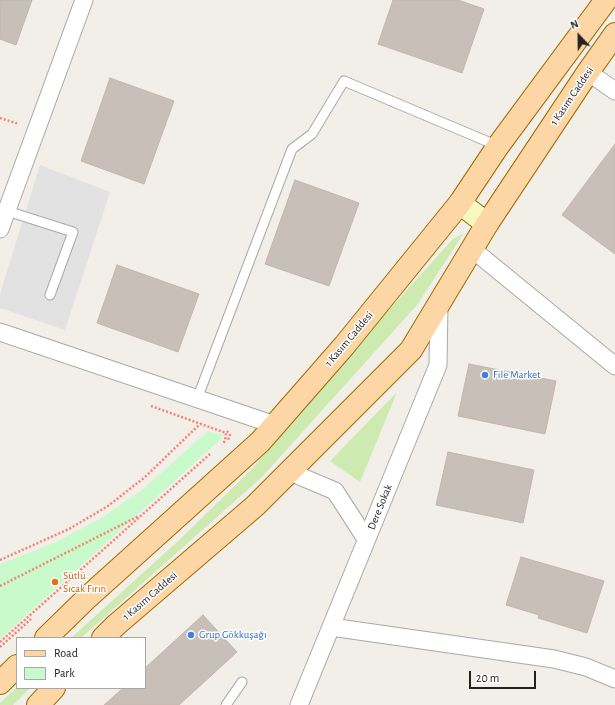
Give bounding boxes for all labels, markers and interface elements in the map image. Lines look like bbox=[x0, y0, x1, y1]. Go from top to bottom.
north arrow bbox=[559, 16, 599, 56]
text: N bbox=[569, 18, 580, 31]
street label: 1 Kasım Caddesi bbox=[548, 64, 596, 128]
street label: 1 Kasım Caddesi bbox=[322, 309, 376, 369]
place label: File Market bbox=[493, 368, 541, 382]
marker: File Market bbox=[480, 370, 490, 380]
street label: Dere Sokak bbox=[365, 482, 395, 532]
place label: Sütlü Sıcak Fırın bbox=[63, 569, 106, 595]
street label: 1 Kasım Caddesi bbox=[120, 569, 180, 623]
marker: Sütlü Sıcak Fırın bbox=[50, 577, 60, 587]
place label: Grup Gökkuşağı bbox=[199, 628, 267, 642]
marker: Grup Gökkuşağı bbox=[186, 630, 196, 640]
legend bbox=[16, 637, 146, 689]
text: Road bbox=[54, 647, 78, 659]
scale bar bbox=[471, 663, 538, 689]
text: Park bbox=[54, 667, 75, 679]
text: 20 m bbox=[476, 672, 499, 684]

